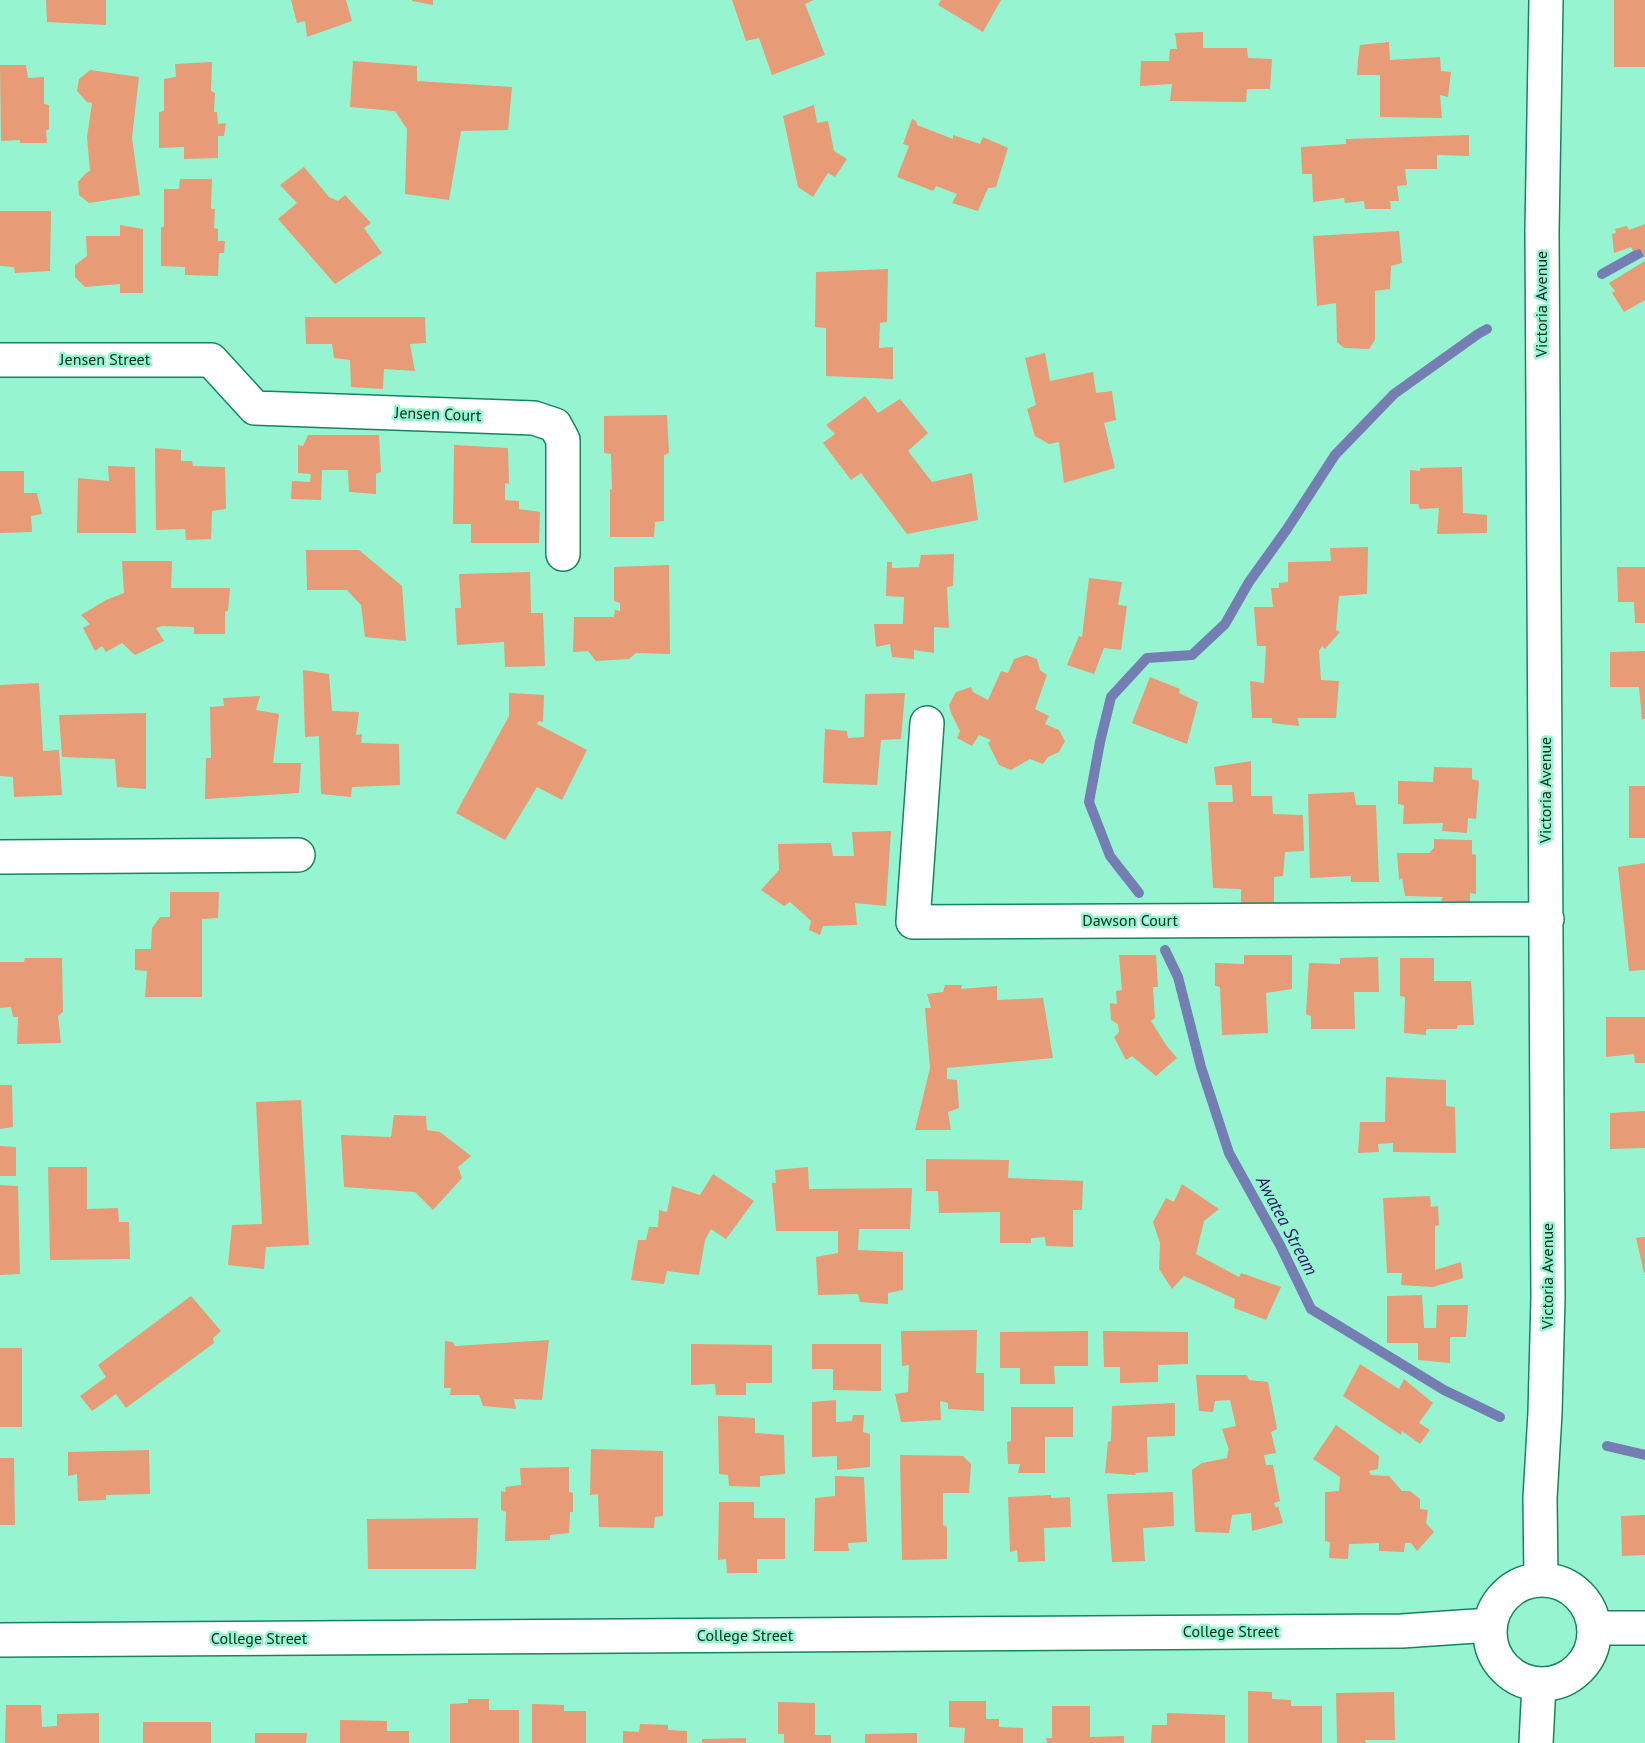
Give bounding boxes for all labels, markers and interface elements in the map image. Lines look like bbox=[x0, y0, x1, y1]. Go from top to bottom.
street label: Victoria Avenue bbox=[1532, 251, 1552, 357]
street label: Jensen Street bbox=[60, 350, 150, 370]
street label: Jensen Court bbox=[394, 404, 482, 426]
street label: Victoria Avenue bbox=[1536, 737, 1556, 843]
street label: Dawson Court bbox=[1082, 911, 1178, 931]
water label: Awatea Stream bbox=[1251, 1172, 1321, 1280]
street label: Victoria Avenue bbox=[1538, 1223, 1558, 1329]
street label: College Street bbox=[1183, 1622, 1279, 1642]
street label: College Street bbox=[697, 1626, 793, 1646]
street label: College Street bbox=[211, 1629, 307, 1649]

